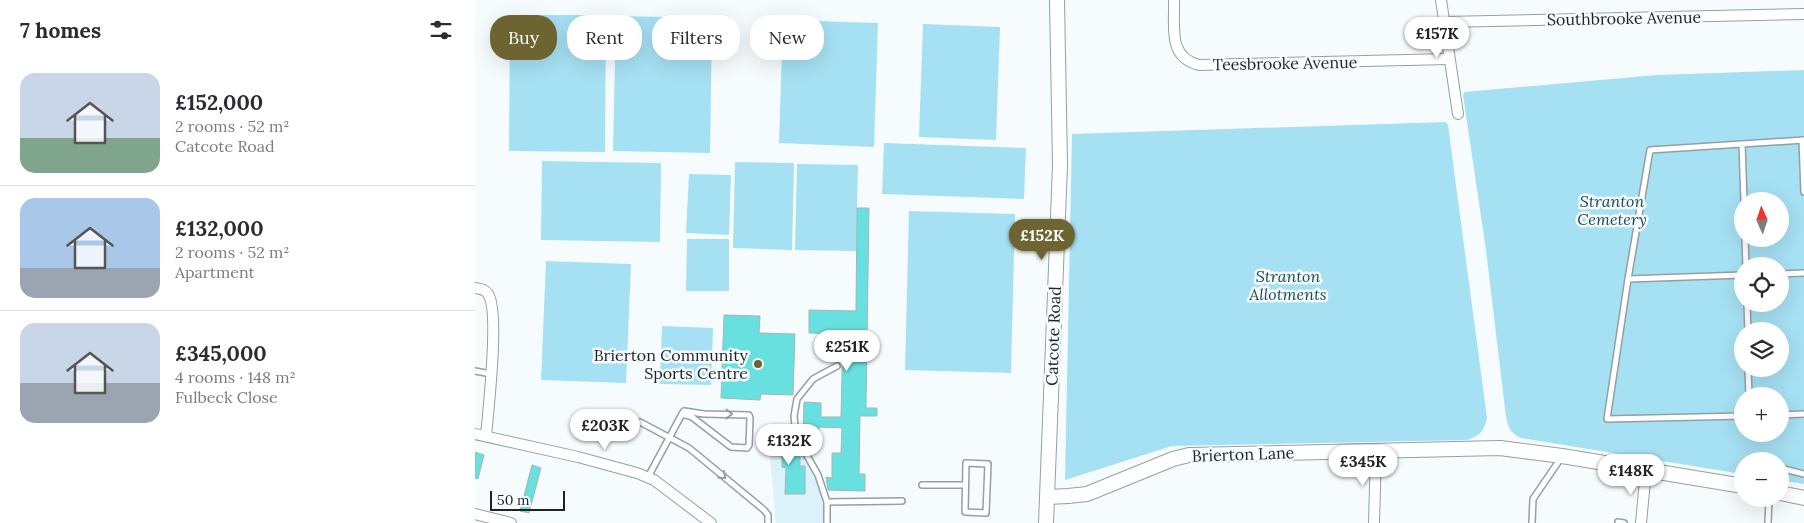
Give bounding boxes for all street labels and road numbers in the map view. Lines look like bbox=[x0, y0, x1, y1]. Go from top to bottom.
street label: Southbrooke Avenue bbox=[1547, 7, 1702, 29]
street label: Teesbrooke Avenue bbox=[1213, 52, 1358, 74]
street label: Catcote Road bbox=[1041, 286, 1065, 386]
street label: Brierton Lane bbox=[1191, 442, 1295, 466]

